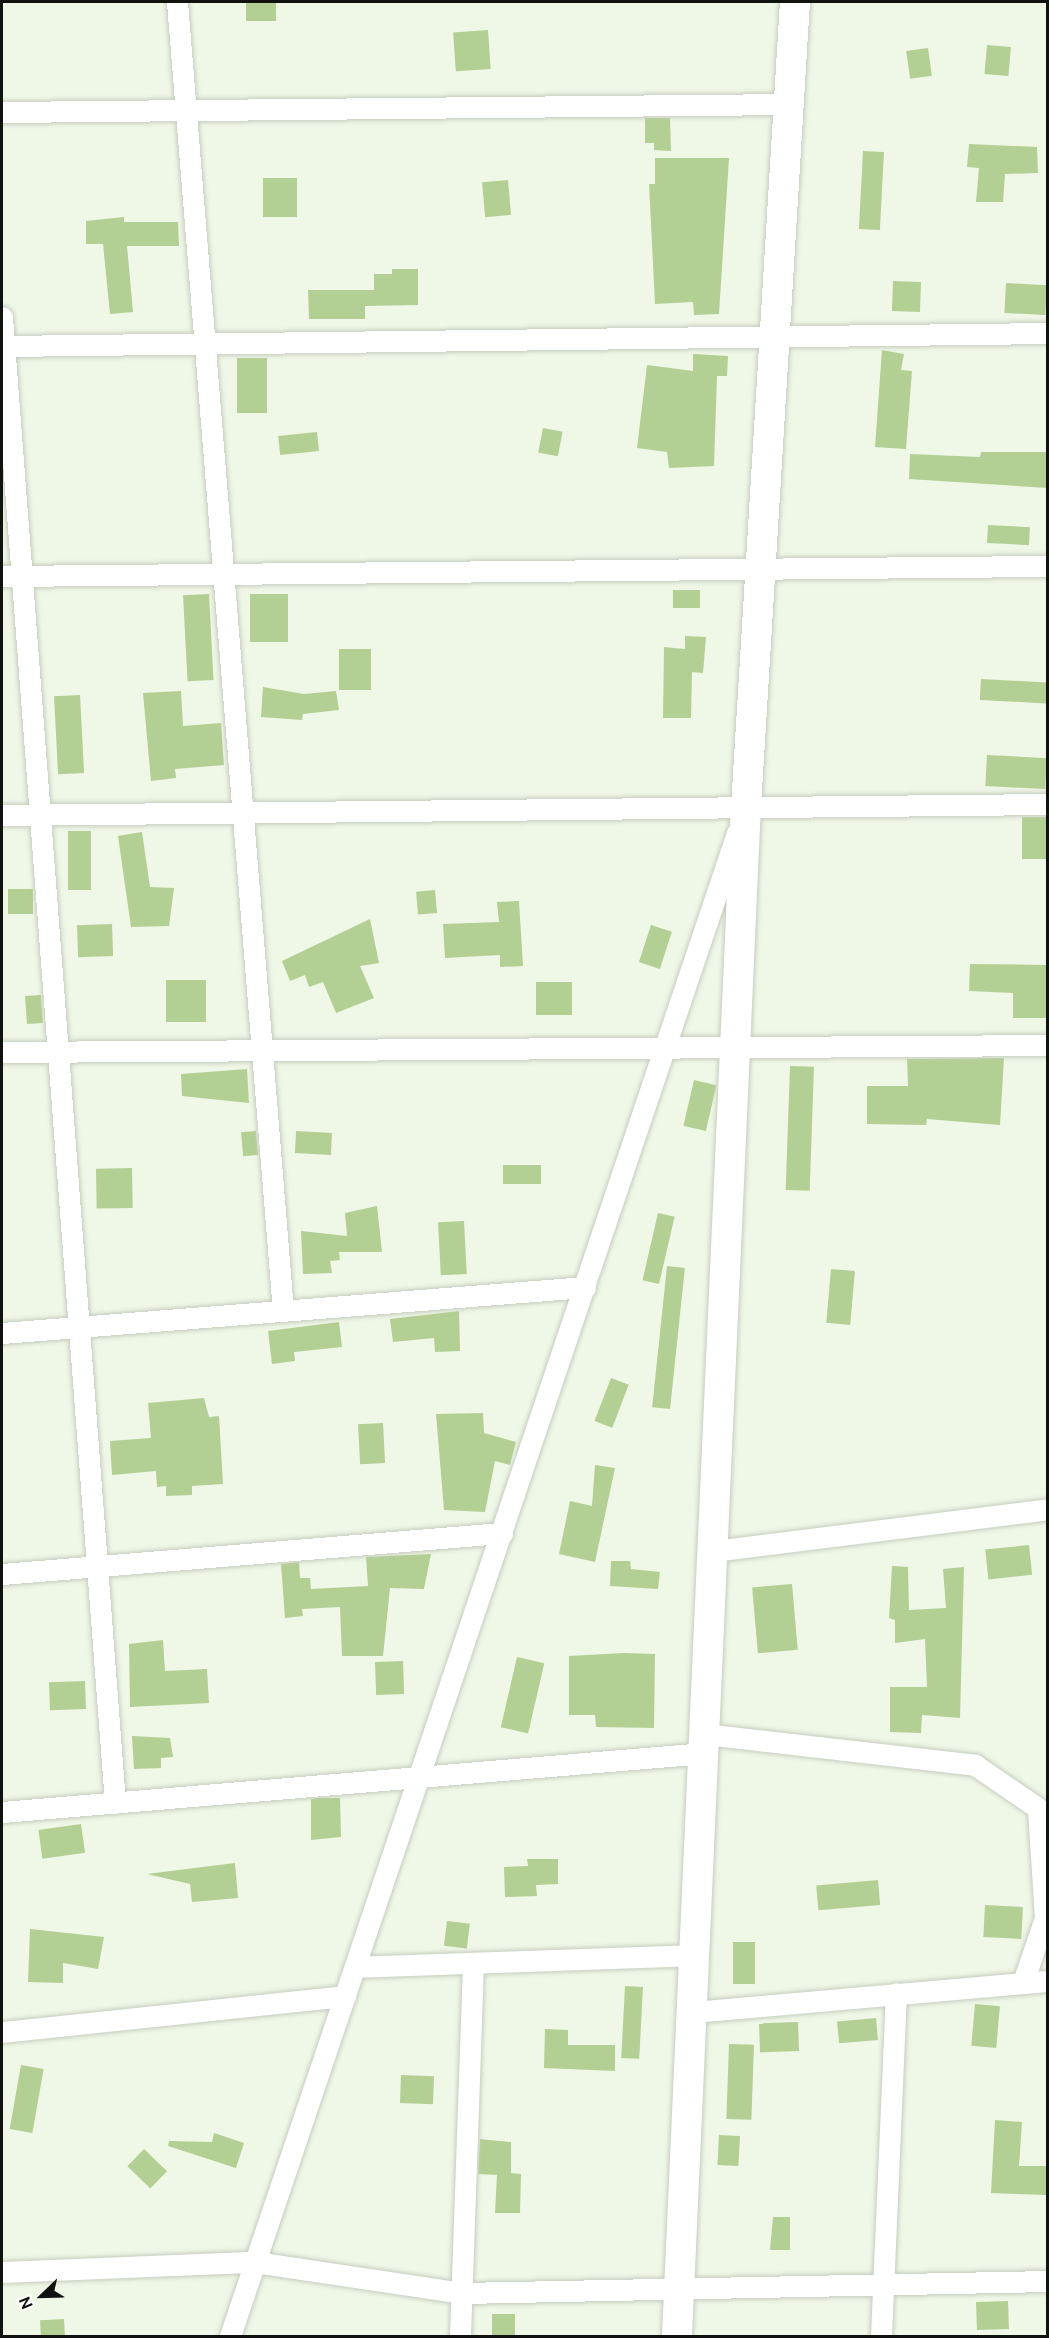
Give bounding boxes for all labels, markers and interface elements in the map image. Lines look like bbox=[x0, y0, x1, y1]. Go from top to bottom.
north arrow bbox=[12, 2266, 72, 2326]
text: N bbox=[15, 2294, 36, 2312]

